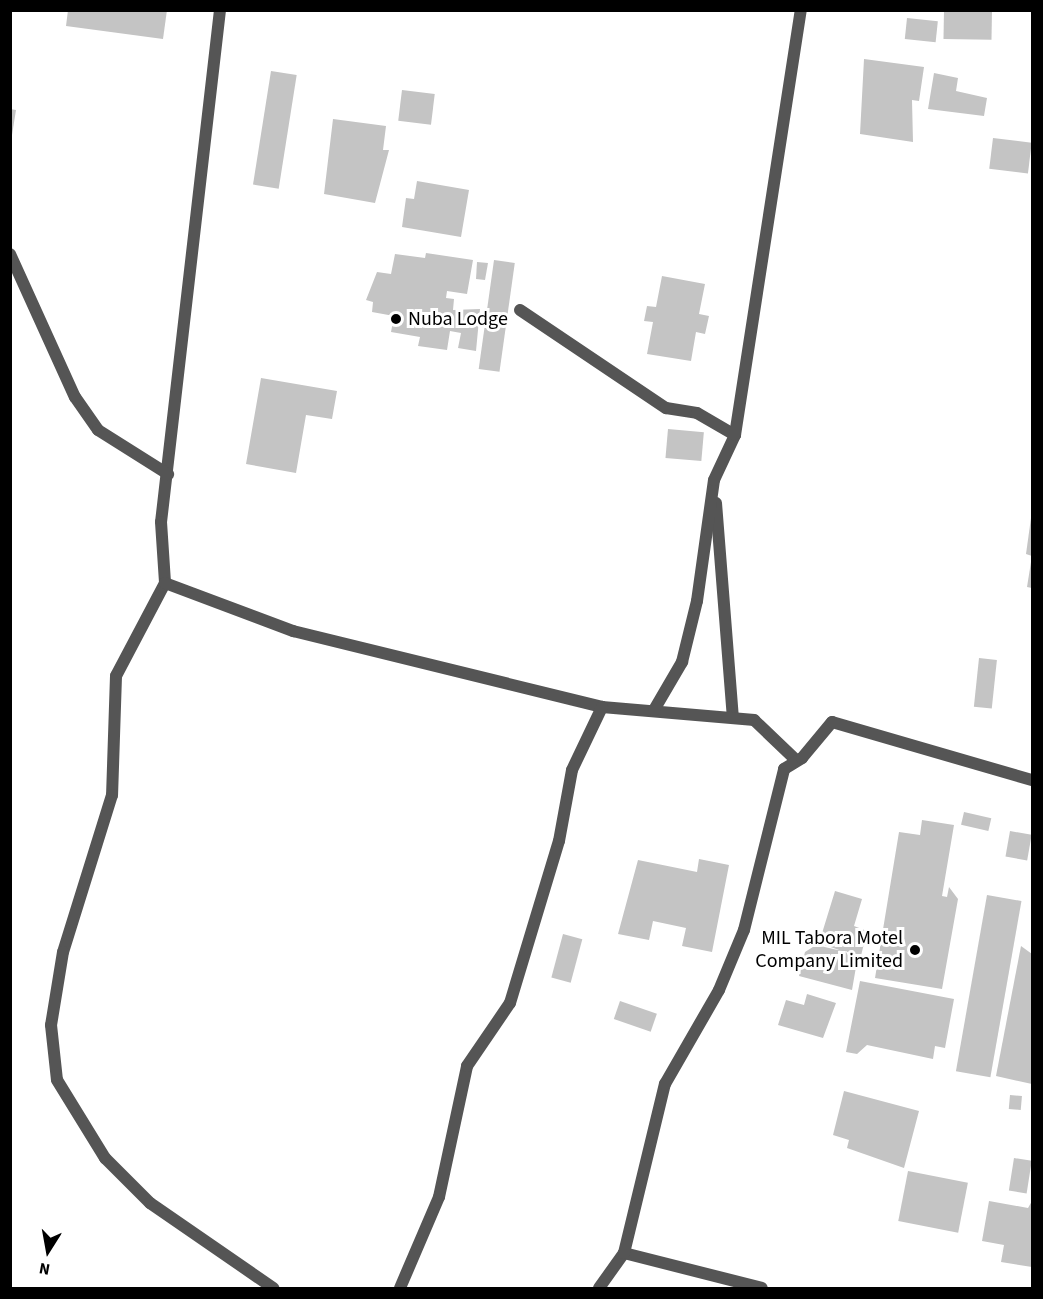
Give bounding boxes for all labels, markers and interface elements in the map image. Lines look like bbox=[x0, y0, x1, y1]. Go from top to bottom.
place label: Nuba Lodge bbox=[408, 307, 508, 331]
marker: Nuba Lodge bbox=[389, 312, 403, 326]
place label: MIL Tabora Motel Company Limited bbox=[755, 927, 903, 974]
marker: MIL Tabora Motel Company Limited bbox=[908, 943, 922, 957]
north arrow bbox=[18, 1221, 78, 1281]
text: N bbox=[37, 1257, 52, 1280]

